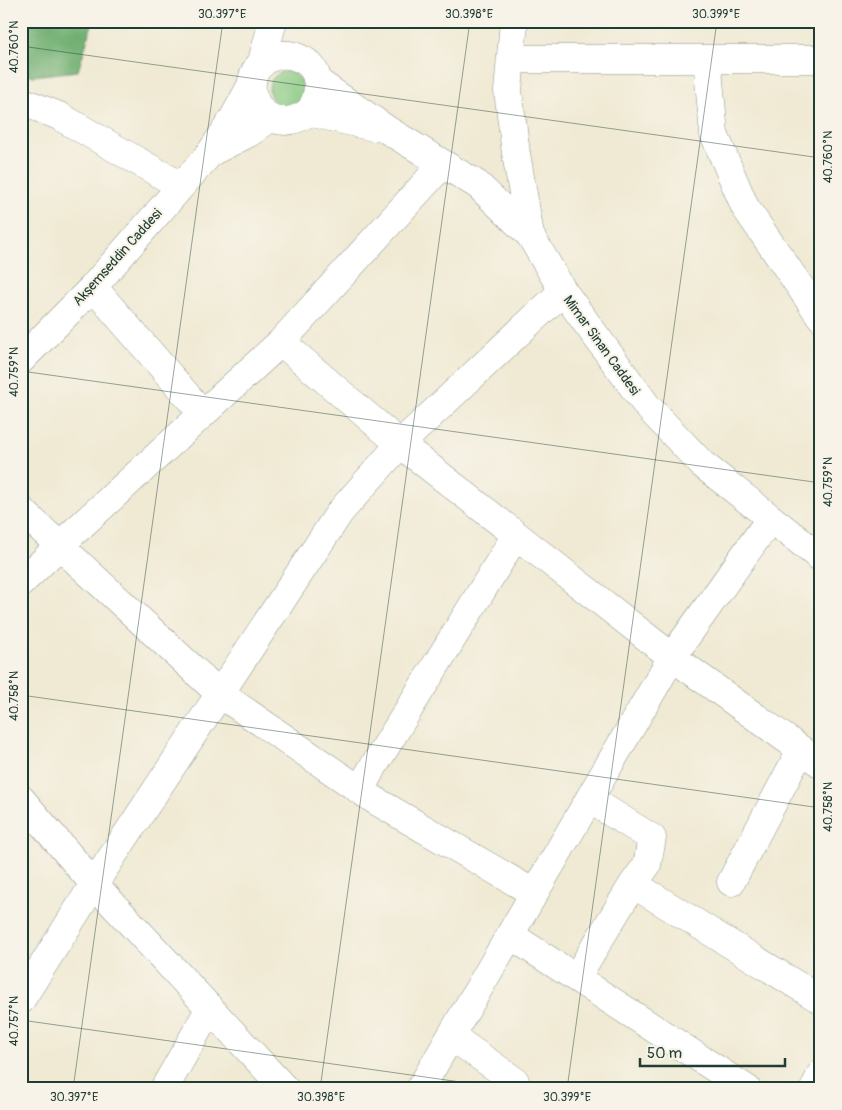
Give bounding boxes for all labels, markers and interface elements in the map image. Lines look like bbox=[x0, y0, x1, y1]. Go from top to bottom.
text: 30.397°E bbox=[198, 7, 246, 22]
text: 30.398°E bbox=[445, 7, 493, 22]
text: 30.399°E bbox=[692, 7, 740, 22]
text: 40.760°N bbox=[7, 21, 22, 73]
text: 40.760°N bbox=[821, 131, 836, 183]
street label: Akşemseddin Caddesi bbox=[69, 205, 166, 309]
street label: Mimar Sinan Caddesi bbox=[560, 292, 644, 399]
text: 40.759°N bbox=[7, 347, 22, 397]
text: 40.759°N bbox=[821, 457, 836, 507]
text: 40.758°N bbox=[7, 671, 22, 721]
text: 40.758°N bbox=[821, 782, 836, 832]
text: 40.757°N bbox=[7, 996, 22, 1046]
scale bar bbox=[640, 1035, 784, 1067]
text: 50 m bbox=[647, 1044, 682, 1063]
text: 30.397°E bbox=[50, 1090, 98, 1105]
text: 30.398°E bbox=[297, 1090, 345, 1105]
text: 30.399°E bbox=[543, 1090, 591, 1105]

